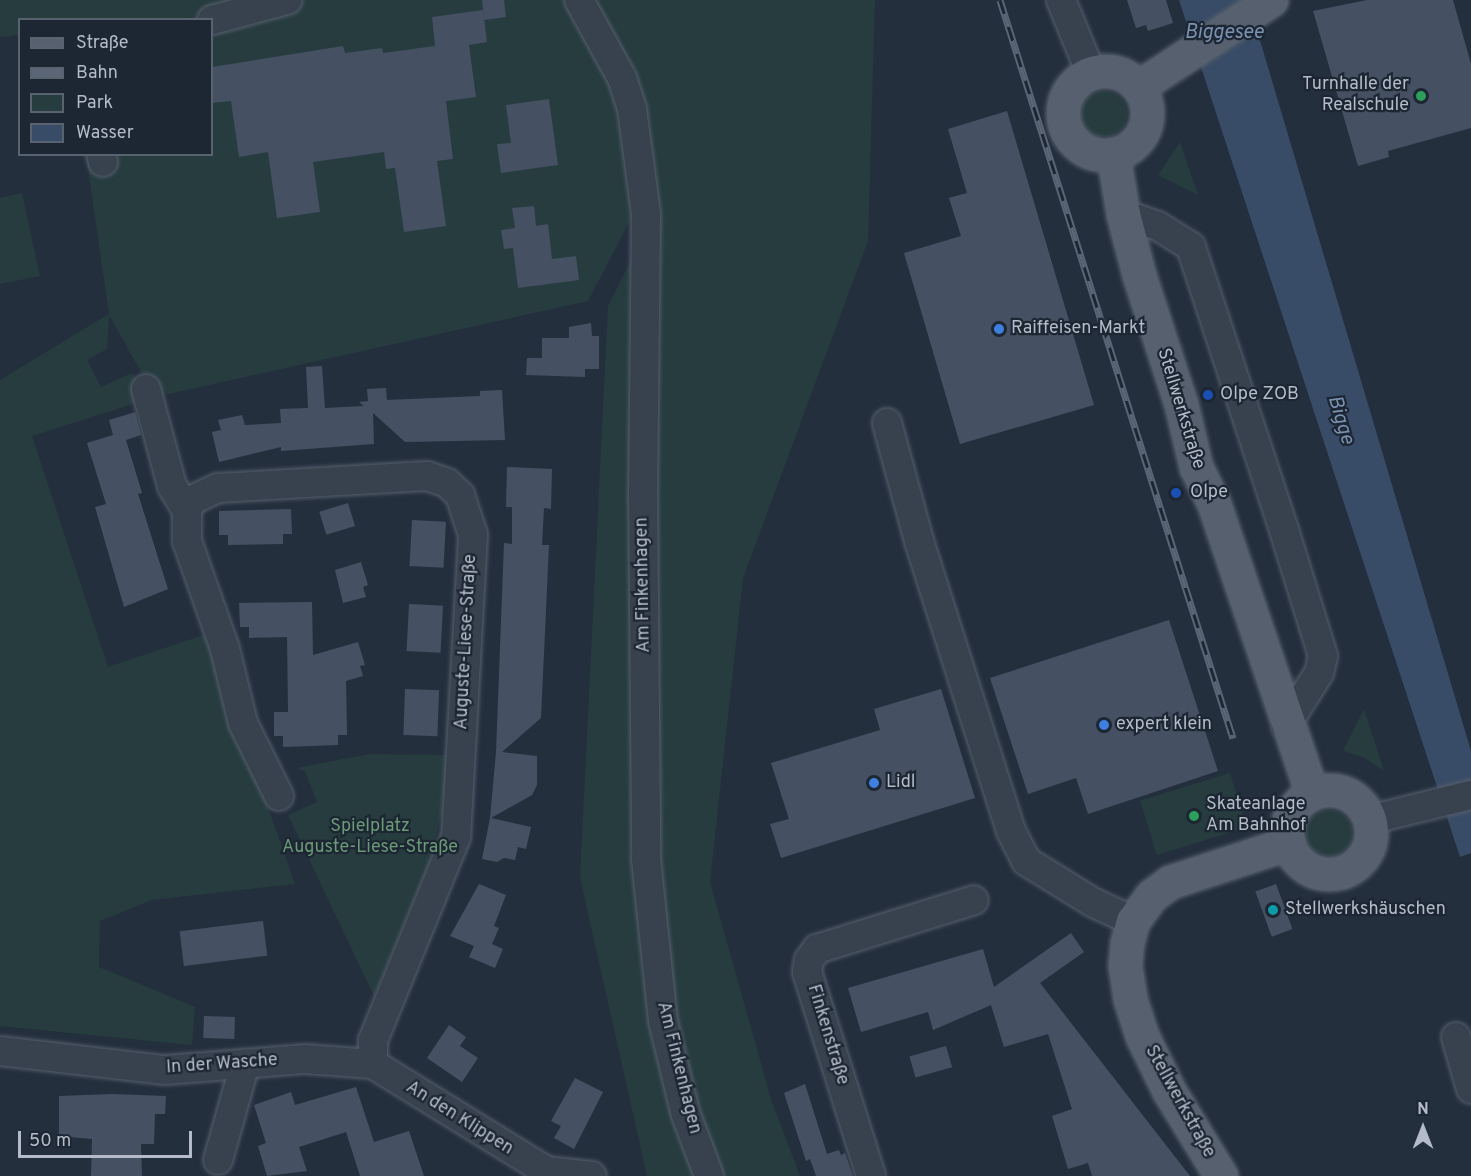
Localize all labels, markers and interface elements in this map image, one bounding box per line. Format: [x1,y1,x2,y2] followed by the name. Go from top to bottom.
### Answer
[18,18,213,156] legend
[1184,21,1264,45] water label: Biggesee
[76,32,128,55] text: Straße
[76,62,118,85] text: Bahn
[1302,75,1409,118] place label: Turnhalle der Realschule
[1414,89,1428,103] marker: Turnhalle der Realschule
[76,92,113,115] text: Park
[76,122,134,145] text: Wasser
[1011,318,1145,340] place label: Raiffeisen-Markt
[992,322,1006,336] marker: Raiffeisen-Markt
[1151,346,1209,472] street label: Stellwerkstraße
[1220,384,1299,406] place label: Olpe ZOB
[1201,388,1215,402] marker: Olpe ZOB
[1321,393,1359,447] water label: Bigge
[1190,482,1228,504] place label: Olpe
[1167,484,1185,502] marker: Olpe
[632,517,656,653] street label: Am Finkenhagen
[452,554,482,730] street label: Auguste-Liese-Straße
[1116,714,1212,736] place label: expert klein
[1097,718,1111,732] marker: expert klein
[886,772,915,794] place label: Lidl
[867,776,881,790] marker: Lidl
[1206,795,1306,838] place label: Skateanlage Am Bahnhof
[1187,809,1201,823] marker: Skateanlage Am Bahnhof
[282,817,458,860] park label: Spielplatz Auguste-Liese-Straße
[1285,899,1446,921] place label: Stellwerkshäuschen
[1266,903,1280,917] marker: Stellwerkshäuschen
[801,982,853,1088] street label: Finkenstraße
[651,1000,705,1136] street label: Am Finkenhagen
[1139,1042,1219,1162] street label: Stellwerkstraße
[165,1050,279,1080] street label: In der Wasche
[401,1077,517,1161] street label: An den Klippen
[1393,1098,1453,1158] north arrow
[1417,1100,1429,1120] text: N
[21,1119,195,1157] scale bar
[29,1130,71,1153] text: 50 m

